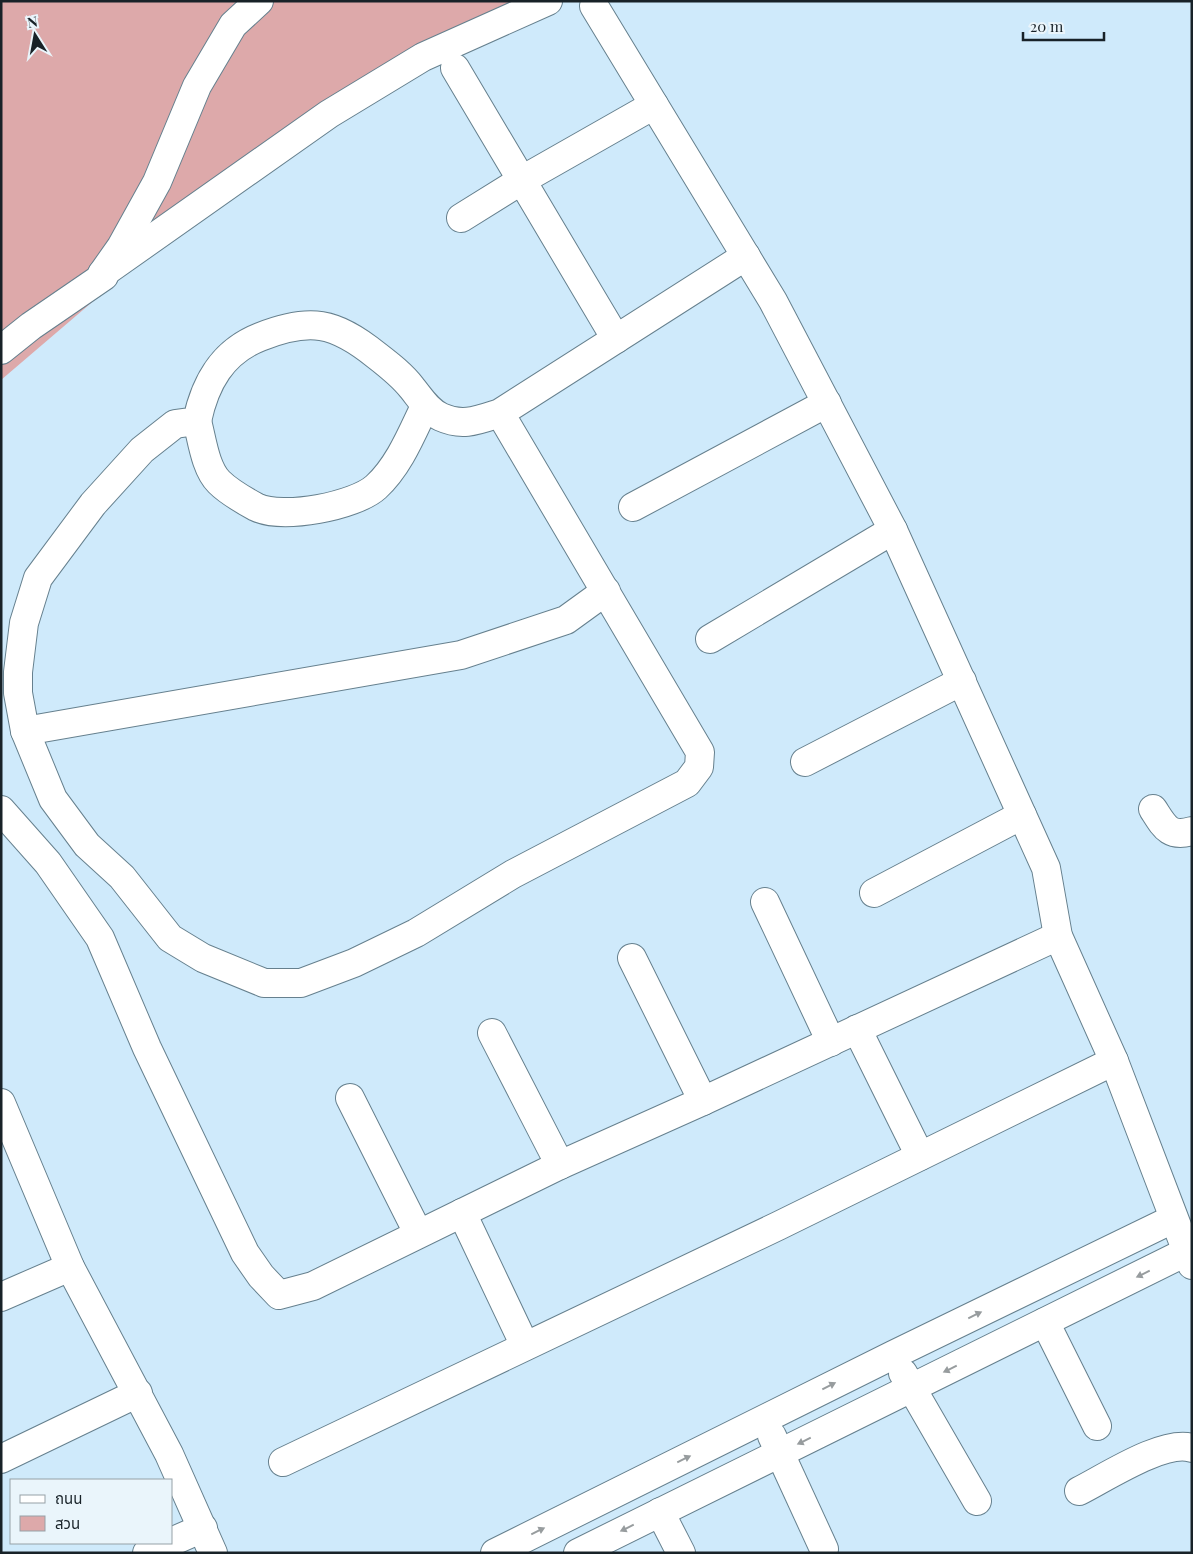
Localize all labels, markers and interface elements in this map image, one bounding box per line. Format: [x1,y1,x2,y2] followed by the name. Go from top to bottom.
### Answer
[10,10,60,60] north arrow
[1023,10,1104,42] scale bar
[26,11,39,32] text: N
[1030,16,1064,36] text: 20 m
[1136,1270,1150,1278] one-way arrow
[968,1310,982,1318] one-way arrow
[943,1365,957,1373] one-way arrow
[822,1382,836,1390] one-way arrow
[797,1437,811,1445] one-way arrow
[677,1455,691,1463] one-way arrow
[10,1479,172,1544] legend
[55,1488,82,1508] text: ถนน
[55,1513,80,1533] text: สวน
[620,1524,634,1532] one-way arrow
[531,1527,545,1535] one-way arrow

